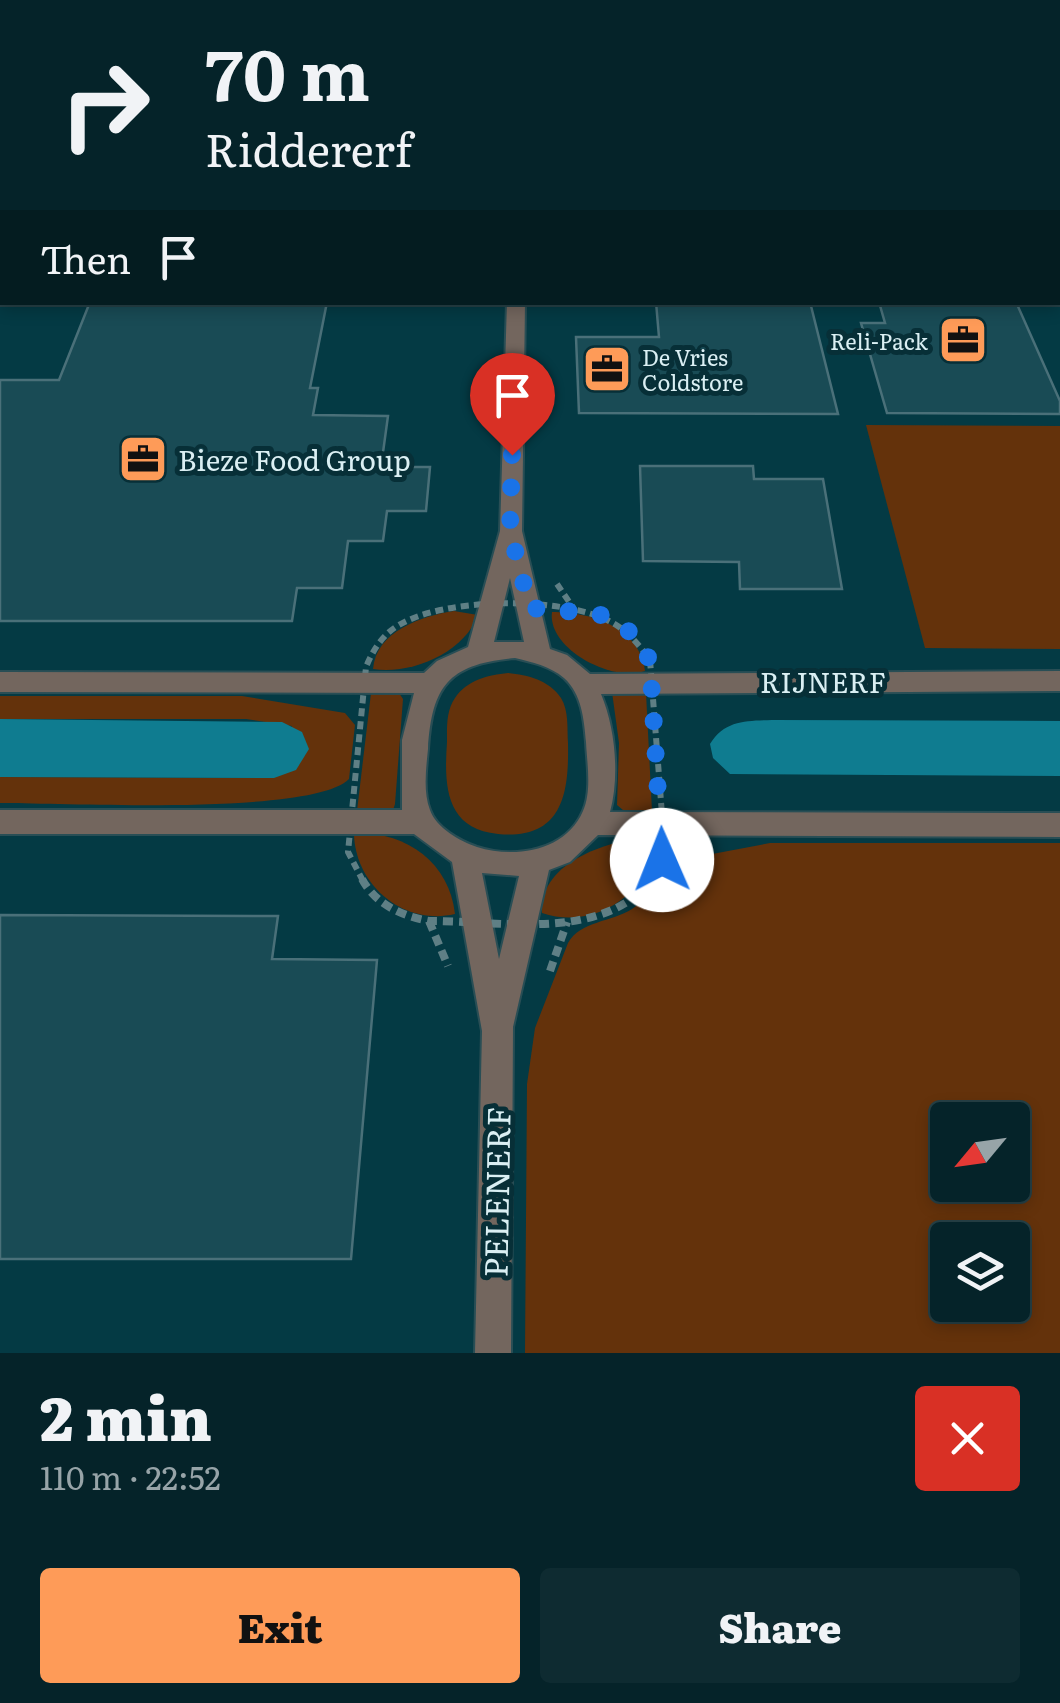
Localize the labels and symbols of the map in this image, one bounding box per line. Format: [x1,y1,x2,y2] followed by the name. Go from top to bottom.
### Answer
[937,314,989,366] office icon: Reli-Pack
[830,324,929,357] place label: Reli-Pack
[642,340,743,398] place label: De Vries Coldstore
[581,343,633,395] office icon: De Vries Coldstore
[470,353,555,456] pin
[117,433,169,485] office icon: Bieze Food Group
[178,438,411,480] place label: Bieze Food Group
[760,660,886,702] street label: RIJNERF
[610,808,714,912] position arrow
[930,1102,1030,1202] north arrow
[470,1106,520,1278] street label: PELENERF

